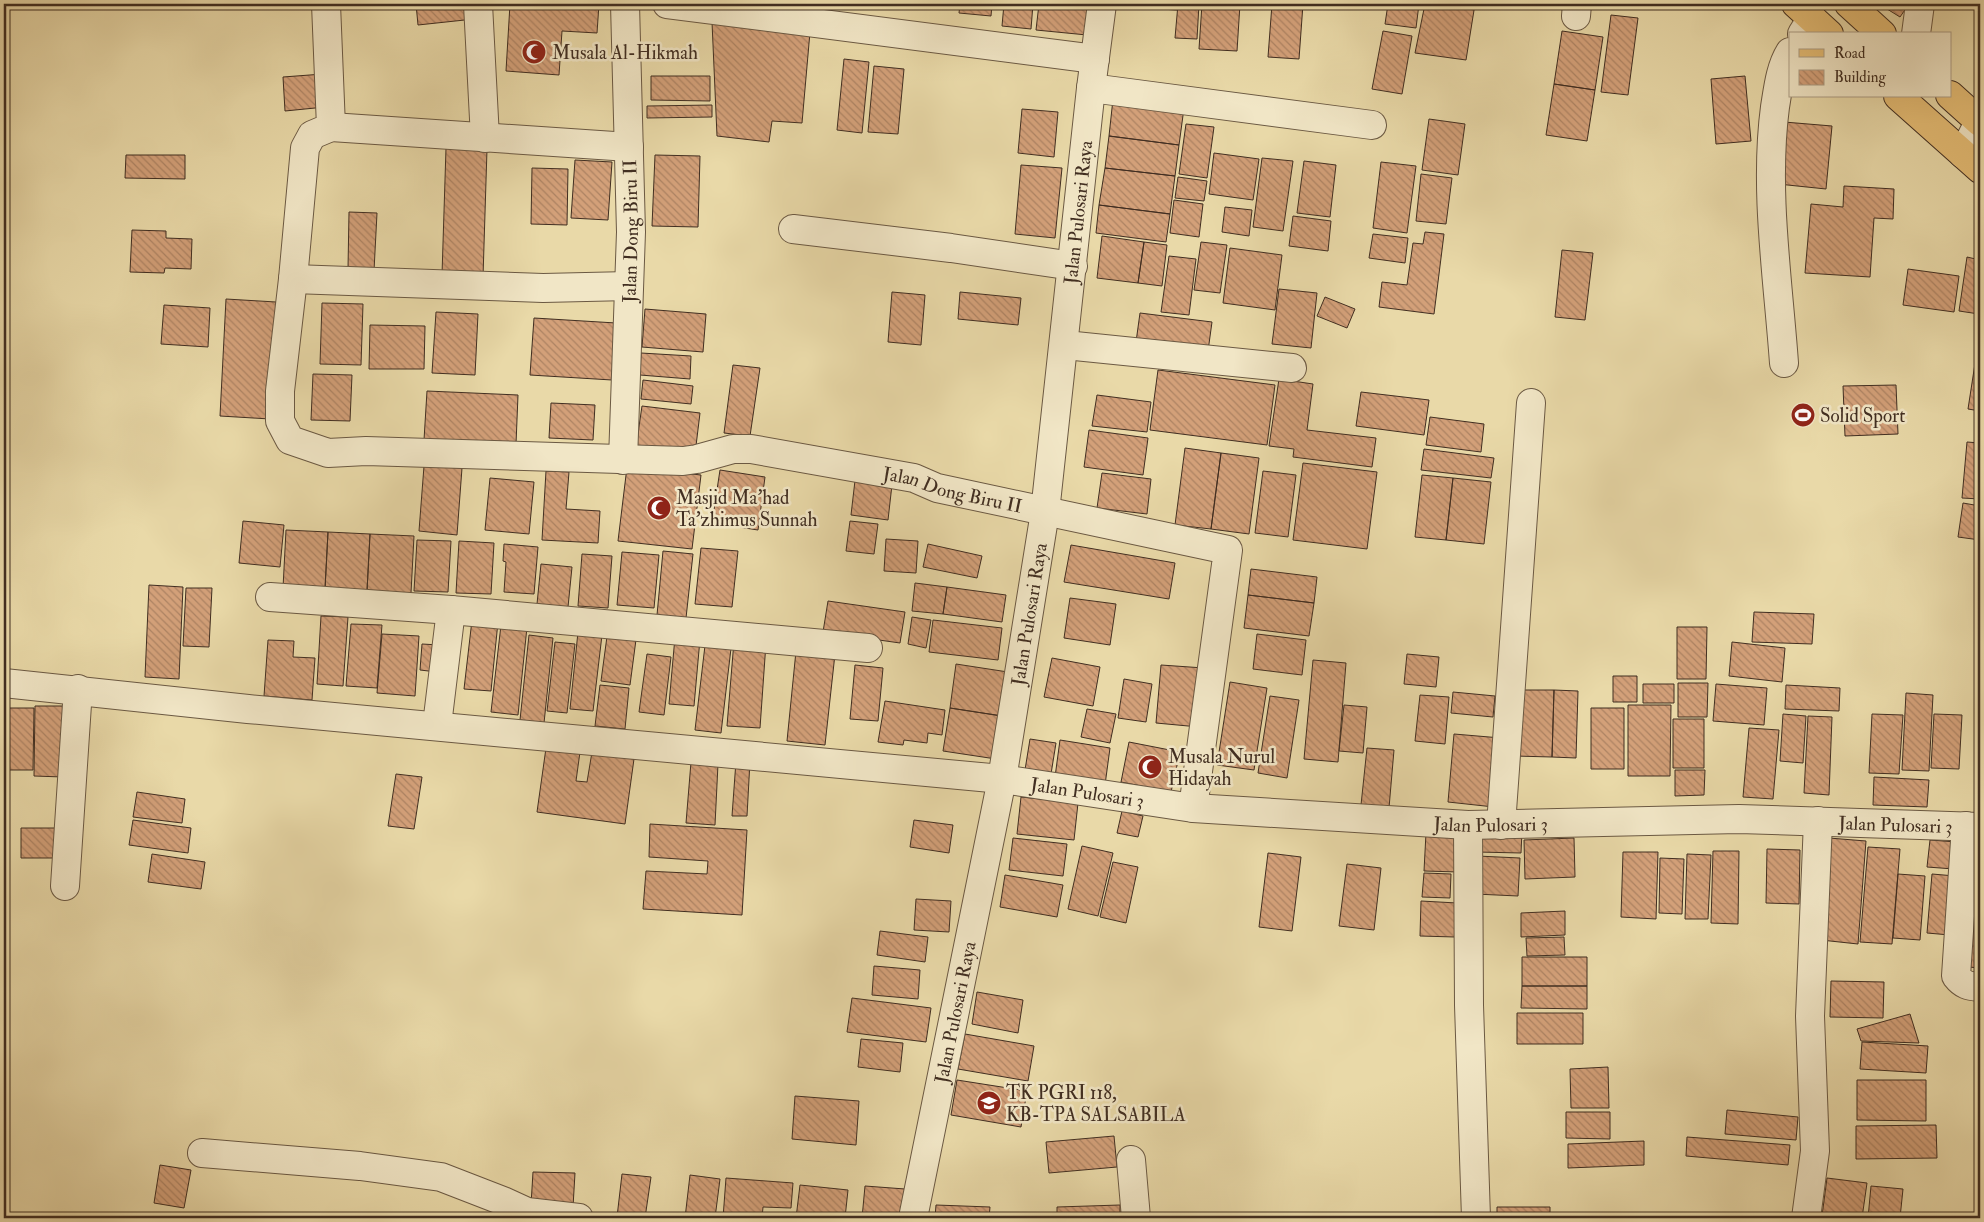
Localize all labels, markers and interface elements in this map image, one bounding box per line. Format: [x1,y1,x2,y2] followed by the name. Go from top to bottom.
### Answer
[1789,32,1952,98] legend
[521,39,547,65] mosque icon: Musala Al-Hikmah
[552,41,698,65] place label: Musala Al-Hikmah
[1834,44,1866,63] text: Road
[1834,68,1886,87] text: Building
[1059,139,1098,286] street label: Jalan Pulosari Raya
[617,159,644,304] street label: Jalan Dong Biru II
[1790,402,1816,428] sports icon: Solid Sport
[1820,404,1905,429] place label: Solid Sport
[880,462,1024,519] street label: Jalan Dong Biru II
[676,486,817,532] place label: Masjid Ma'had Ta'zhimus Sunnah
[646,495,672,521] mosque icon: Masjid Ma'had Ta'zhimus Sunnah
[1006,541,1053,688] street label: Jalan Pulosari Raya
[1168,745,1275,791] place label: Musala Nurul Hidayah
[1137,754,1163,780] mosque icon: Musala Nurul Hidayah
[1028,772,1146,813] street label: Jalan Pulosari 3
[1837,811,1953,839] street label: Jalan Pulosari 3
[1432,812,1548,838] street label: Jalan Pulosari 3
[929,939,982,1086] street label: Jalan Pulosari Raya
[1006,1081,1186,1127] place label: TK PGRI 118, KB-TPA SALSABILA
[976,1090,1002,1116] school or university icon: TK PGRI 118, KB-TPA SALSABILA

